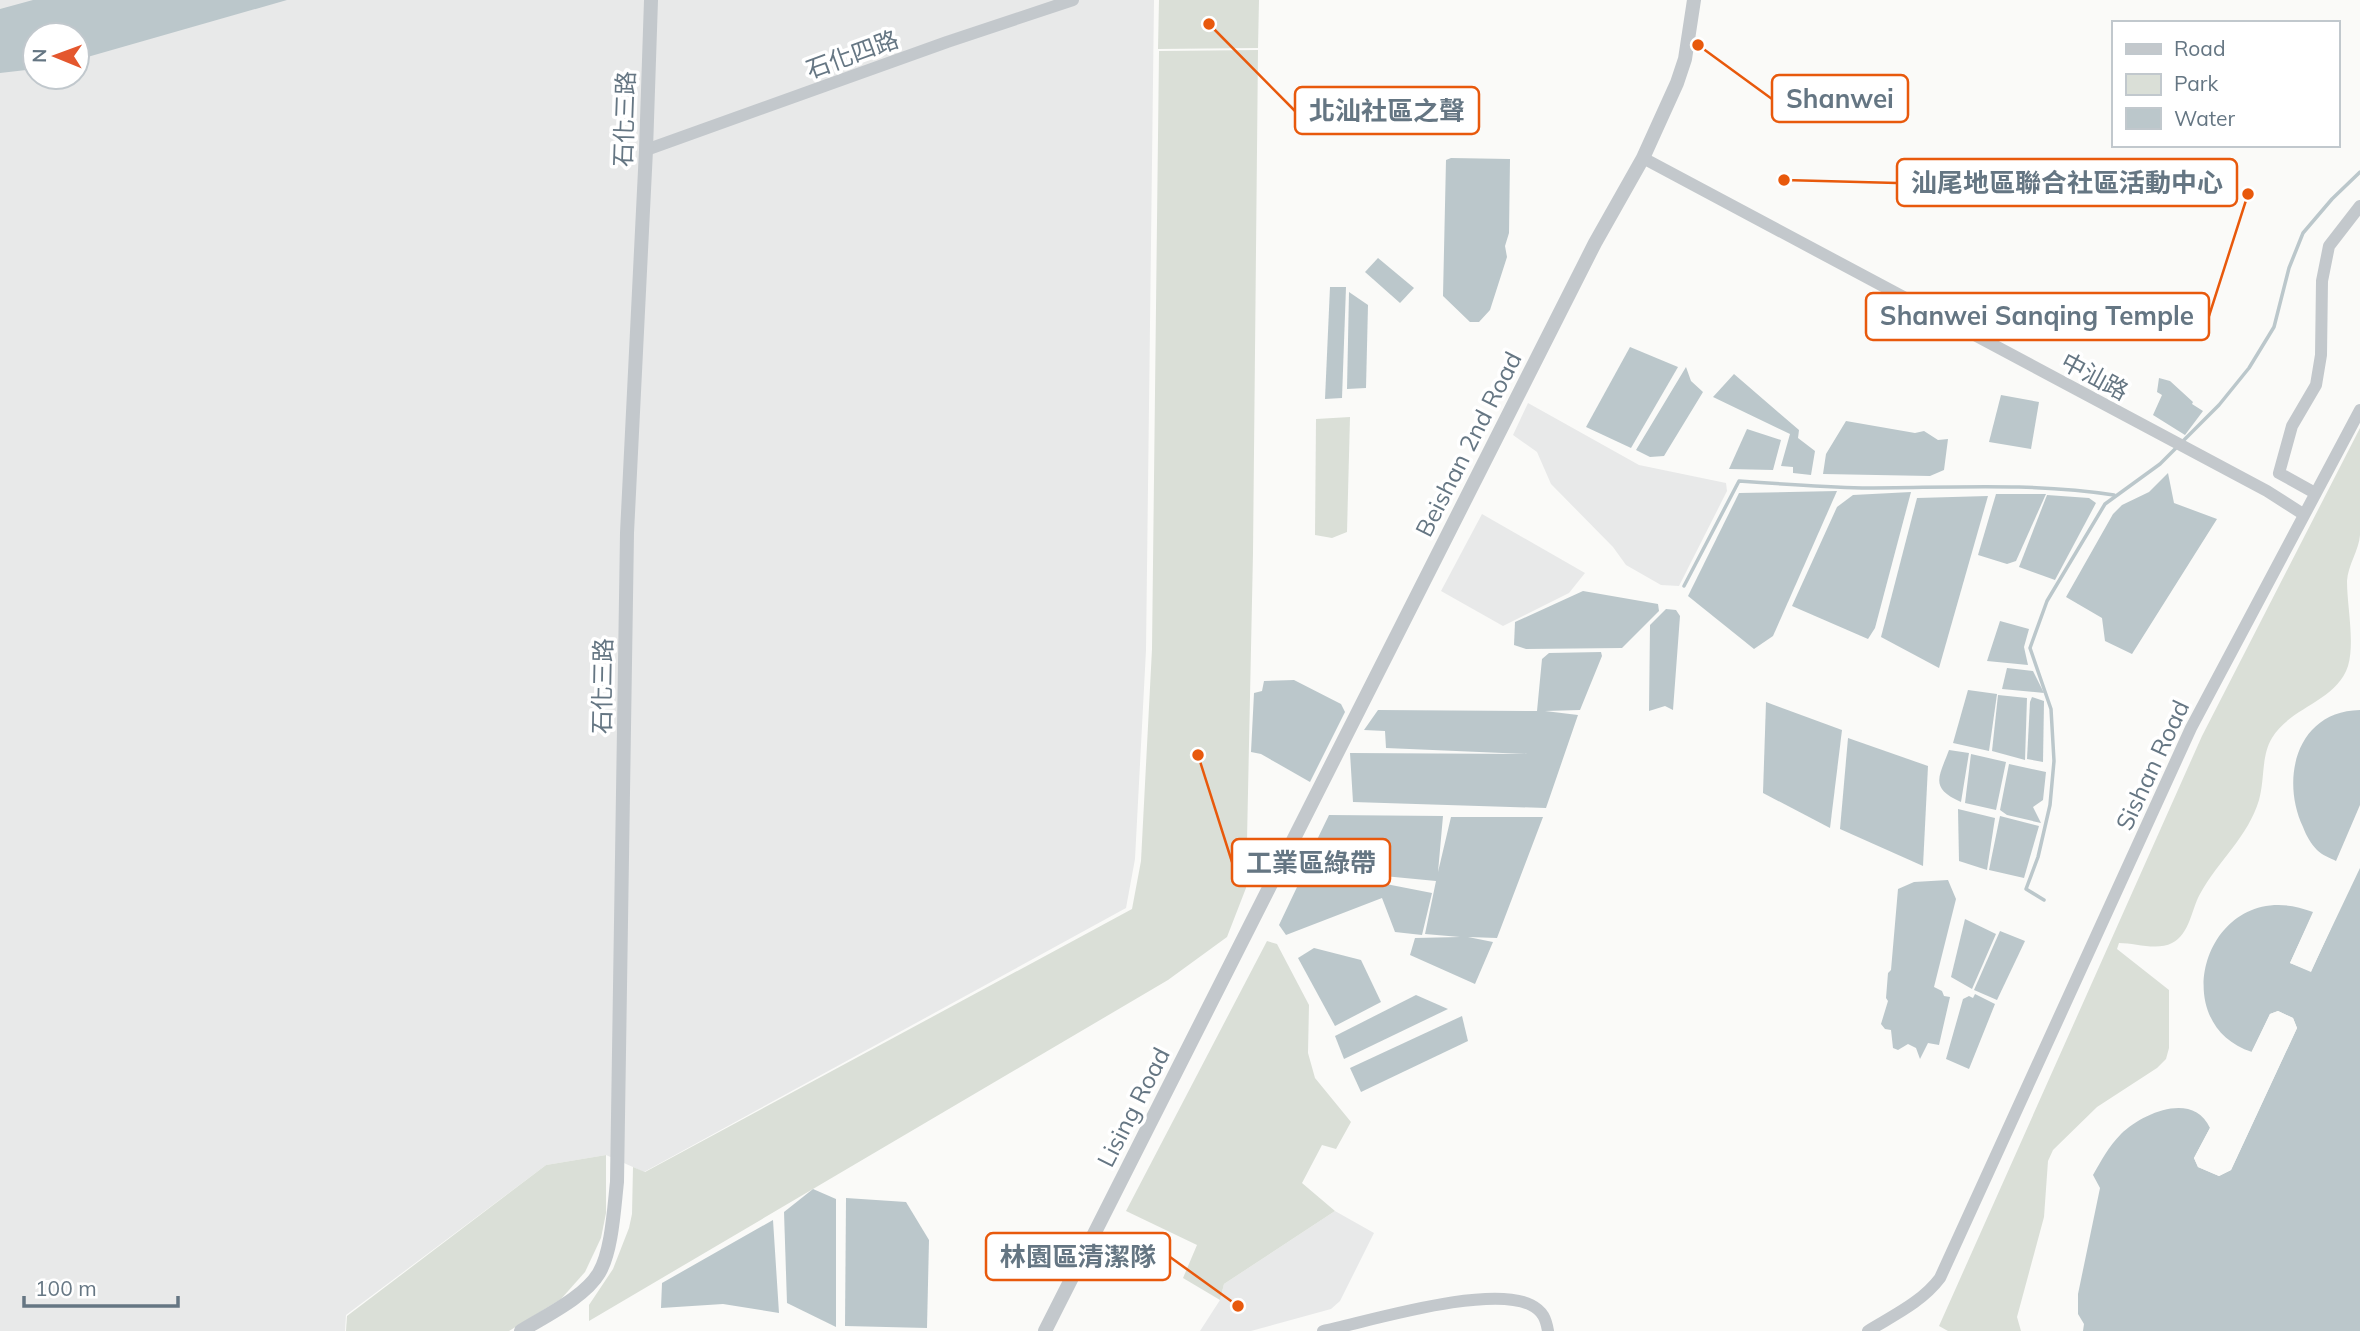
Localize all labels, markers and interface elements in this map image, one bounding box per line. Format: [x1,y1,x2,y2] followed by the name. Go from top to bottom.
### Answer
[21,21,91,91] north arrow
[2112,21,2339,147] legend
[802,23,902,85] street label: 石化四路
[2174,35,2225,61] text: Road
[27,48,51,63] text: N
[2174,70,2218,96] text: Park
[607,71,641,167] street label: 石化三路
[1772,75,1908,122] callout: Shanwei
[1786,82,1894,115] text: Shanwei
[1295,87,1479,134] callout: 北汕社區之聲
[1309,94,1465,127] text: 北汕社區之聲
[2174,105,2235,131] text: Water
[1897,159,2237,206] callout: 汕尾地區聯合社區活動中心
[1911,166,2223,199] text: 汕尾地區聯合社區活動中心
[1866,293,2209,340] callout: Shanwei Sanqing Temple
[1880,299,2194,332] text: Shanwei Sanqing Temple
[1408,346,1528,542] street label: Beishan 2nd Road
[2056,346,2134,406] street label: 中汕路
[586,638,618,734] street label: 石化三路
[2109,695,2195,835] street label: Sishan Road
[1232,839,1390,886] callout: 工業區綠帶
[1246,846,1376,879] text: 工業區綠帶
[1090,1042,1176,1172] street label: Lising Road
[986,1233,1170,1280] callout: 林園區清潔隊
[1000,1240,1156,1273] text: 林園區清潔隊
[24,1264,178,1308] scale bar
[35,1275,97,1301] text: 100 m

